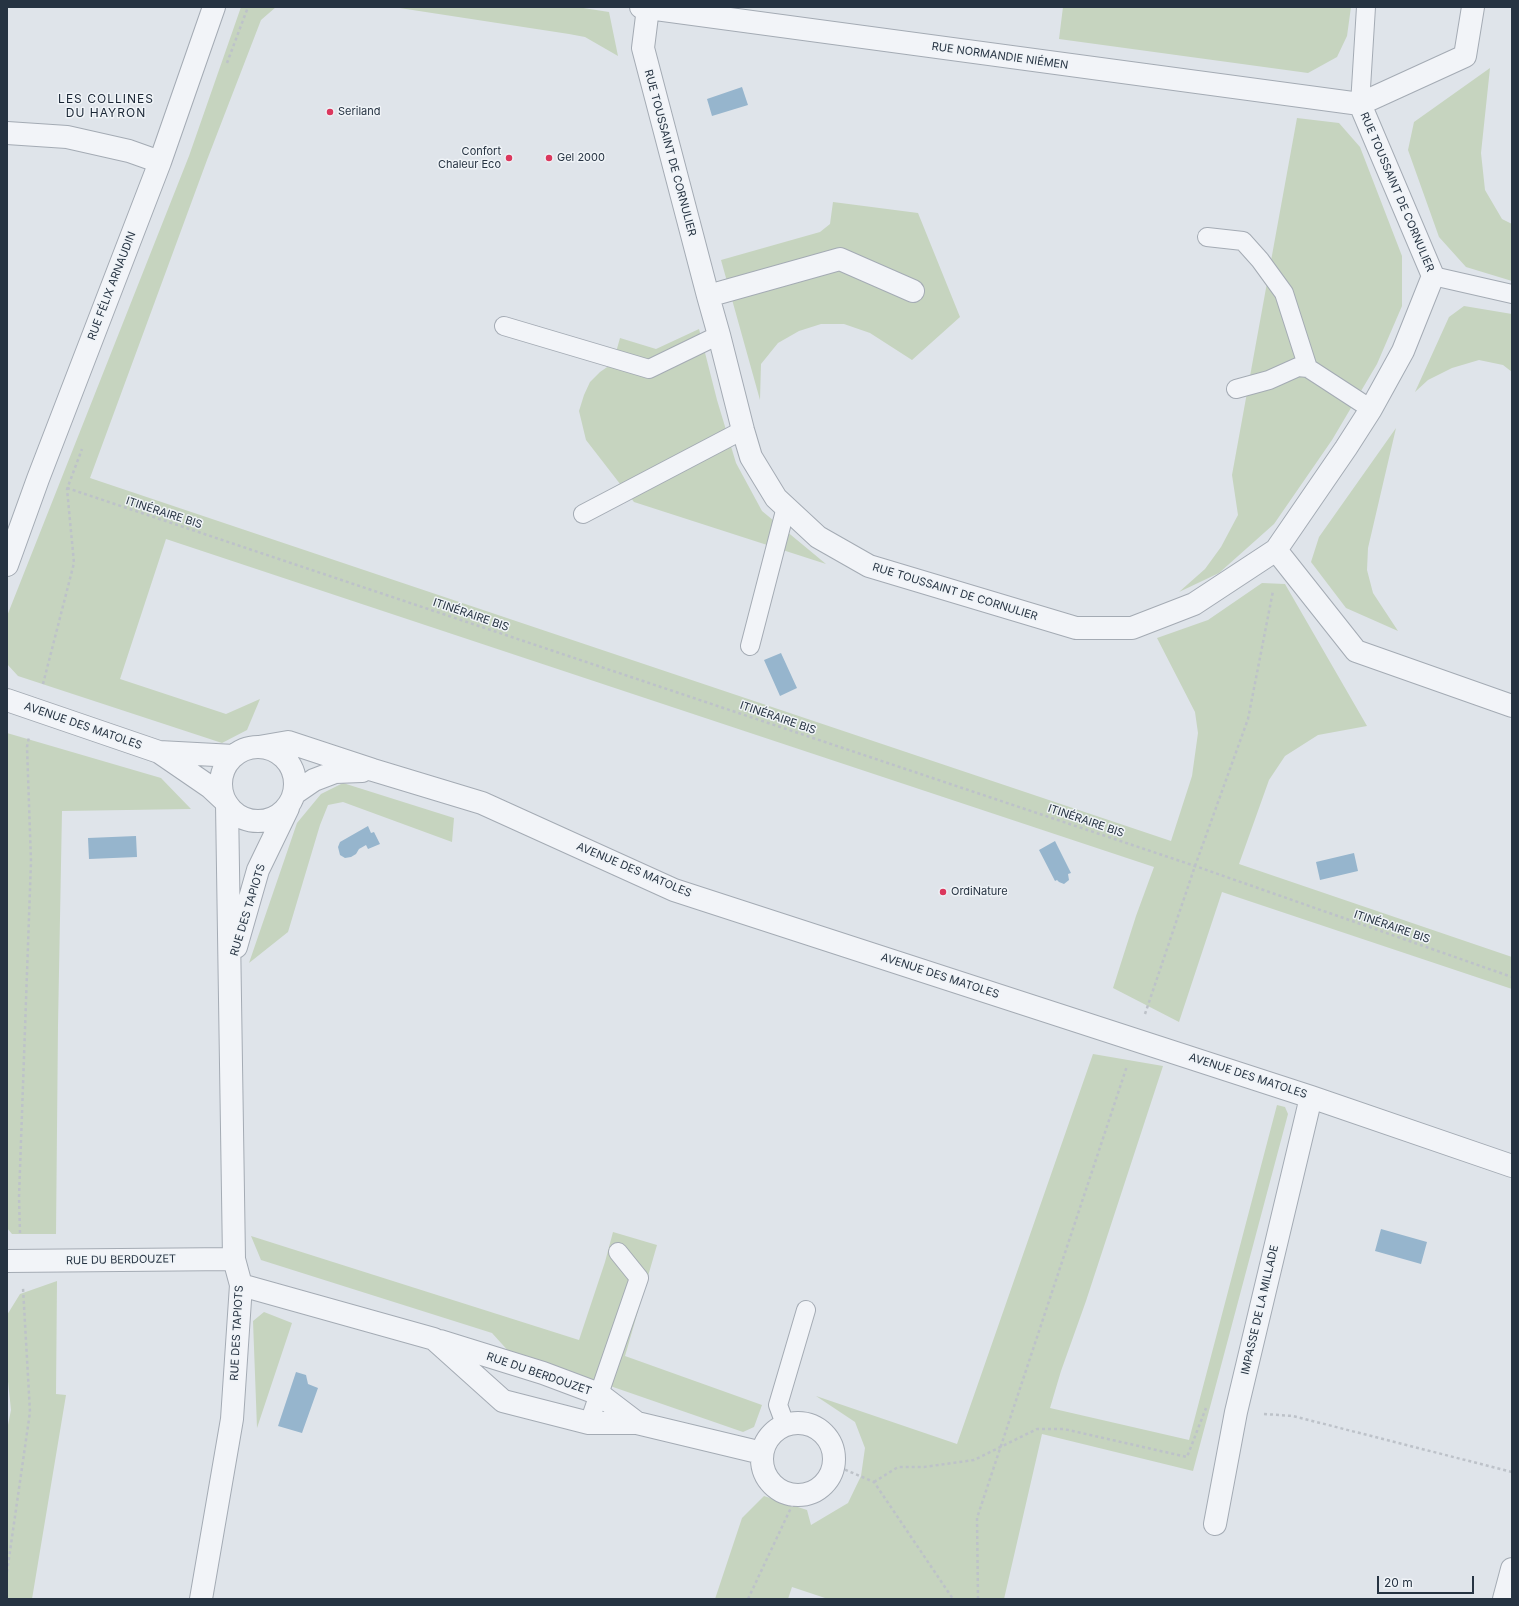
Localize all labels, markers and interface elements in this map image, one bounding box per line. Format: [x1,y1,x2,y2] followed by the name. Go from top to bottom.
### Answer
[931,40,1069,72] street label: RUE NORMANDIE NIÉMEN
[641,68,699,238] street label: RUE TOUSSAINT DE CORNULIER
[58,92,154,120] district label: LES COLLINES DU HAYRON
[338,105,381,119] place label: Seriland
[325,107,335,117] marker: Seriland
[1357,110,1437,274] street label: RUE TOUSSAINT DE CORNULIER
[438,145,501,171] place label: Confort Chaleur Eco
[557,151,605,165] place label: Gel 2000
[504,153,514,163] marker: Confort Chaleur Eco
[544,153,554,163] marker: Gel 2000
[85,230,139,342] street label: RUE FÉLIX ARNAUDIN
[124,494,204,532] street label: ITINÉRAIRE BIS
[871,561,1039,623] street label: RUE TOUSSAINT DE CORNULIER
[431,596,511,634] street label: ITINÉRAIRE BIS
[738,699,818,737] street label: ITINÉRAIRE BIS
[22,700,144,752] street label: AVENUE DES MATOLES
[1046,802,1126,840] street label: ITINÉRAIRE BIS
[575,840,693,900] street label: AVENUE DES MATOLES
[228,862,268,958] street label: RUE DES TAPIOTS
[951,885,1008,899] place label: OrdiNature
[938,887,948,897] marker: OrdiNature
[1352,908,1432,946] street label: ITINÉRAIRE BIS
[879,951,1001,1001] street label: AVENUE DES MATOLES
[1187,1051,1309,1101] street label: AVENUE DES MATOLES
[1239,1244,1281,1376] street label: IMPASSE DE LA MILLADE
[66,1252,176,1268] street label: RUE DU BERDOUZET
[228,1285,246,1381] street label: RUE DES TAPIOTS
[485,1350,593,1398] street label: RUE DU BERDOUZET
[1379,1568,1476,1594] scale bar
[1384,1575,1413,1590] text: 20 m

